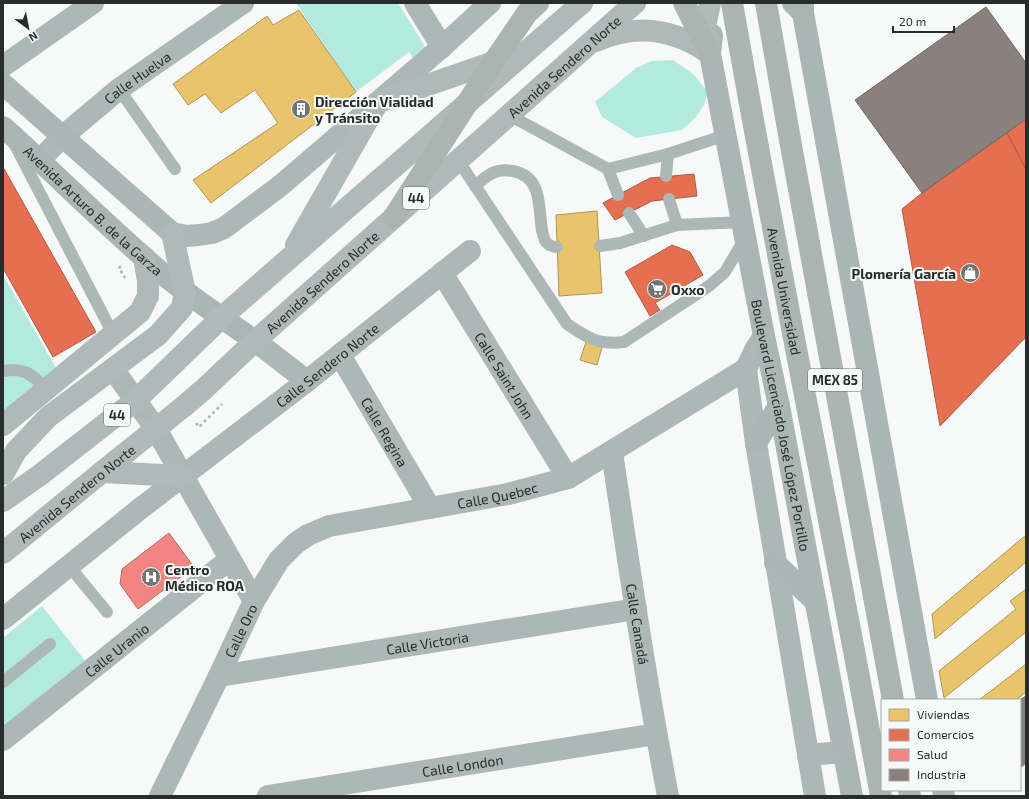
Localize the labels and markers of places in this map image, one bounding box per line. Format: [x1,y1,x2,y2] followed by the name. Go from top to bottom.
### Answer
[315,93,434,126] place label: Dirección Vialidad y Tránsito
[290,98,312,120] building icon: Dirección Vialidad y Tránsito
[959,262,981,284] shop icon: Plomería García
[852,265,956,282] place label: Plomería García
[646,278,668,300] supermarket icon: Oxxo
[671,281,705,298] place label: Oxxo
[165,561,245,594] place label: Centro Médico ROA
[140,566,162,588] hospital icon: Centro Médico ROA

